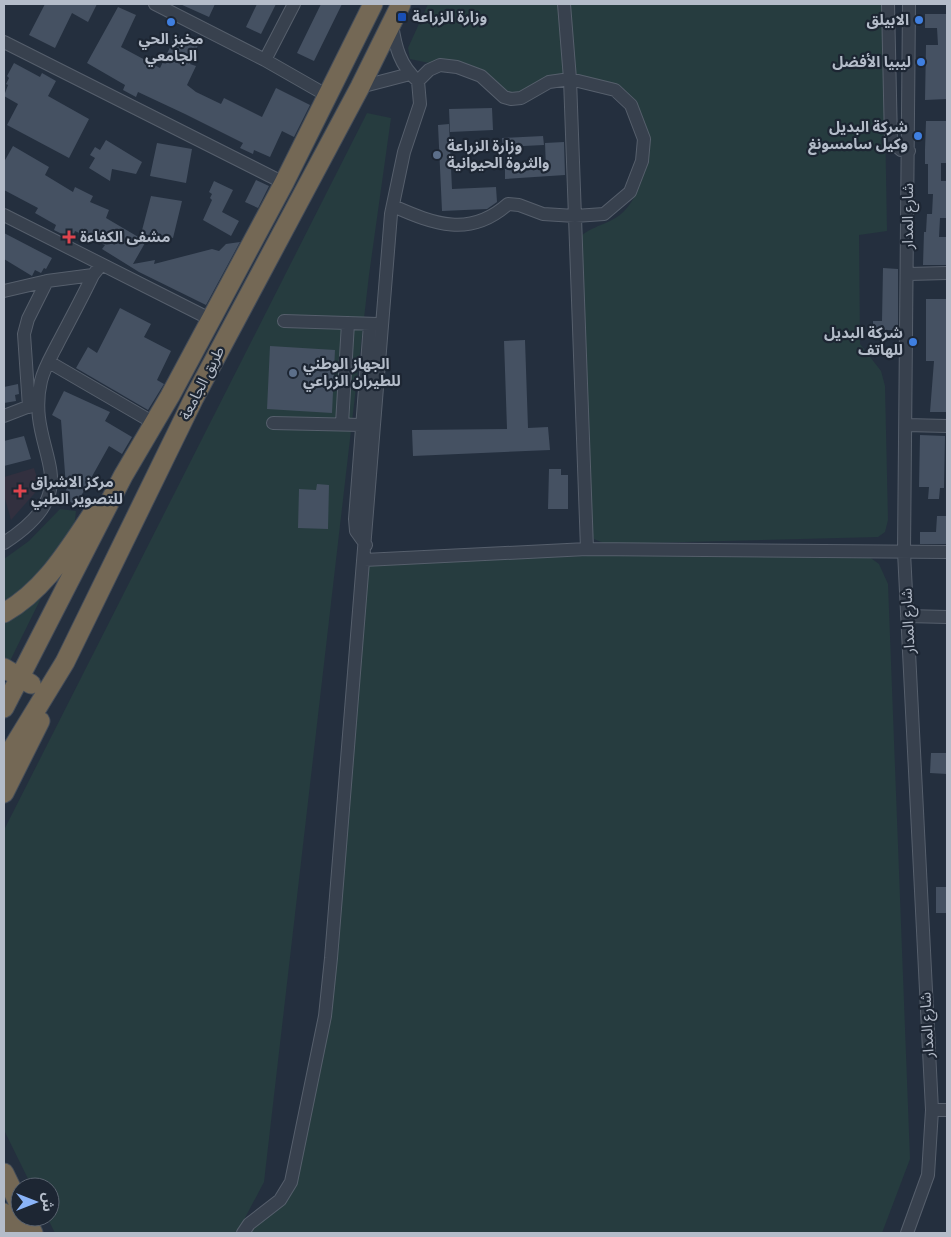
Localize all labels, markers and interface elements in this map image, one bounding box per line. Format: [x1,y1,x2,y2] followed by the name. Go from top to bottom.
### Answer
[412,6,487,27] place label: وزارة الزراعة
[867,9,909,30] place label: الابيلق
[396,11,408,23] marker: وزارة الزراعة
[913,14,925,26] marker: الابيلق
[165,16,177,28] marker: مخبز الحي الجامعي
[139,28,203,67] place label: مخبز الحي الجامعي
[832,51,911,72] place label: ليبيا الأفضل
[915,56,927,68] marker: ليبيا الأفضل
[808,116,908,155] place label: شركة البديل وكيل سامسونغ
[912,130,924,142] marker: شركة البديل وكيل سامسونغ
[447,135,550,173] place label: وزارة الزراعة والثروة الحيوانية
[431,149,443,161] marker: وزارة الزراعة والثروة الحيوانية
[897,183,920,250] street label: شارع المدار
[80,226,170,247] place label: مشفى الكفاءة
[62,230,76,244] marker: مشفى الكفاءة
[824,322,903,360] place label: شركة البديل للهاتف
[907,336,919,348] marker: شركة البديل للهاتف
[174,342,229,423] street label: طريق الجامعة
[303,353,401,392] place label: الجهاز الوطني للطيران الزراعي
[287,367,299,379] marker: الجهاز الوطني للطيران الزراعي
[31,471,123,510] place label: مركز الاشراق للتصوير الطبي
[13,484,27,498] marker: مركز الاشراق للتصوير الطبي
[895,587,922,655] street label: شارع المدار
[914,991,941,1059] street label: شارع المدار
[10,1177,60,1227] north arrow
[39,1192,57,1212] text: ش

